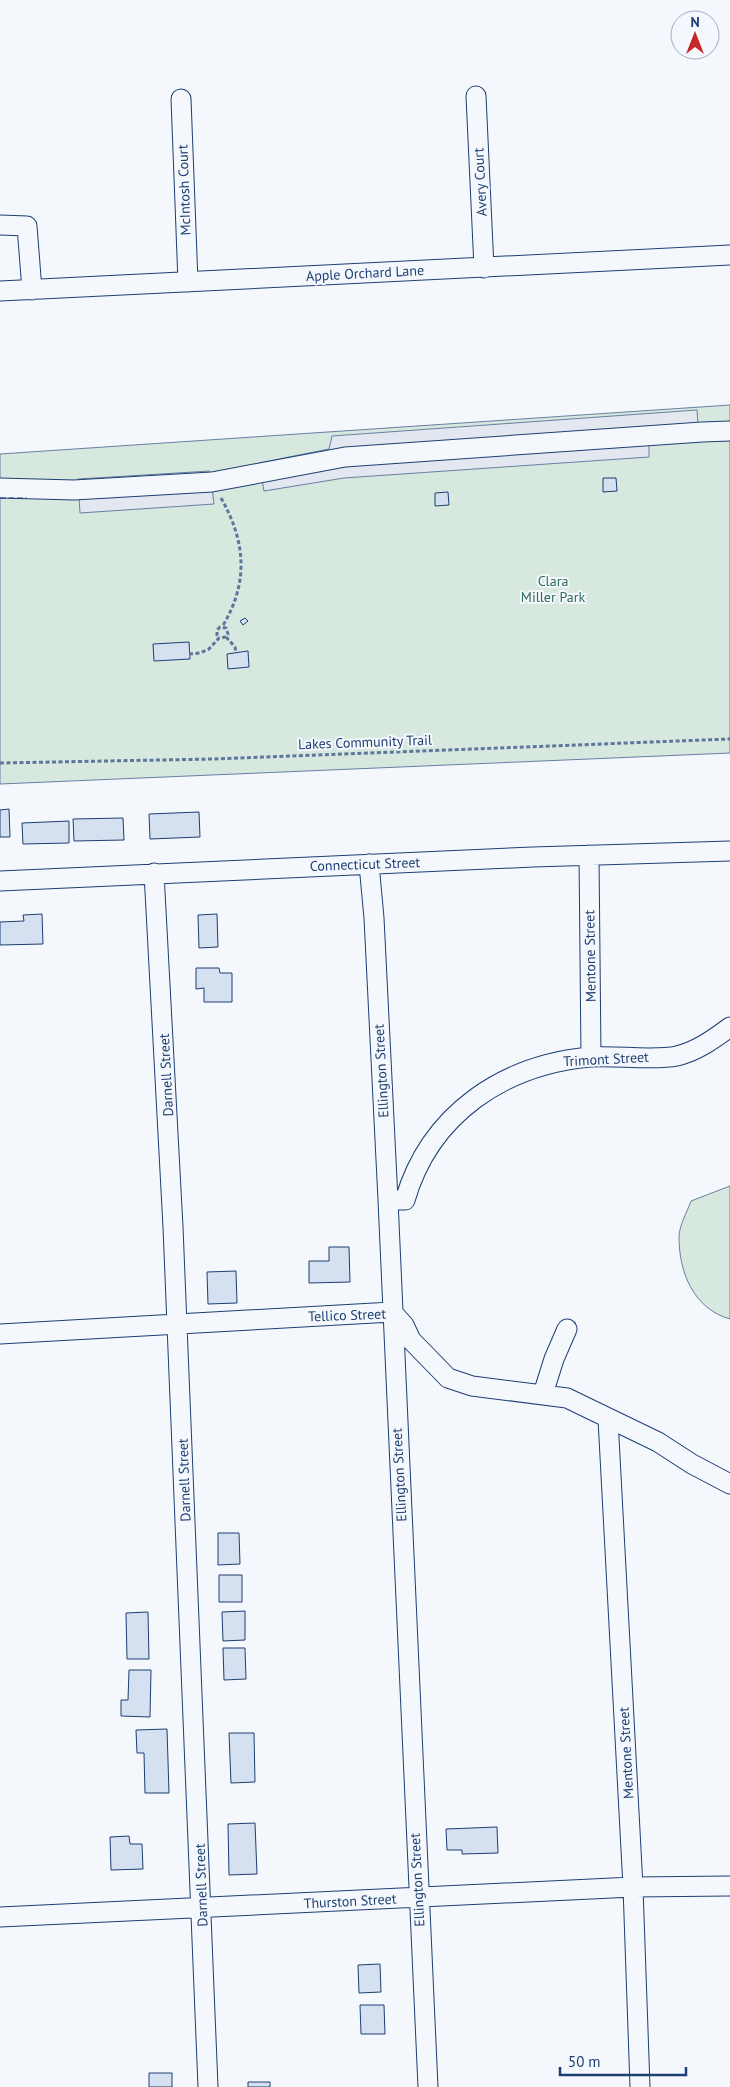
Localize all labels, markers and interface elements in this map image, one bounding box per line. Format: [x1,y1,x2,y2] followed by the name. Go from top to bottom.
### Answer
[670,10,720,60] north arrow
[690,13,700,31] text: N
[173,144,195,236] street label: McIntosh Court
[469,147,491,217] street label: Avery Court
[305,261,425,285] street label: Apple Orchard Lane
[521,572,585,606] park label: Clara Miller Park
[298,731,432,753] street label: Lakes Community Trail
[310,853,421,875] street label: Connecticut Street
[580,910,600,1002] street label: Mentone Street
[370,1023,392,1118] street label: Ellington Street
[155,1033,177,1117] street label: Darnell Street
[563,1048,649,1070] street label: Trimont Street
[308,1305,387,1325] street label: Tellico Street
[388,1427,410,1522] street label: Ellington Street
[174,1438,194,1522] street label: Darnell Street
[615,1706,637,1800] street label: Mentone Street
[406,1832,428,1927] street label: Ellington Street
[191,1843,211,1927] street label: Darnell Street
[303,1890,397,1912] street label: Thurston Street
[560,2044,686,2076] scale bar
[568,2052,601,2071] text: 50 m

